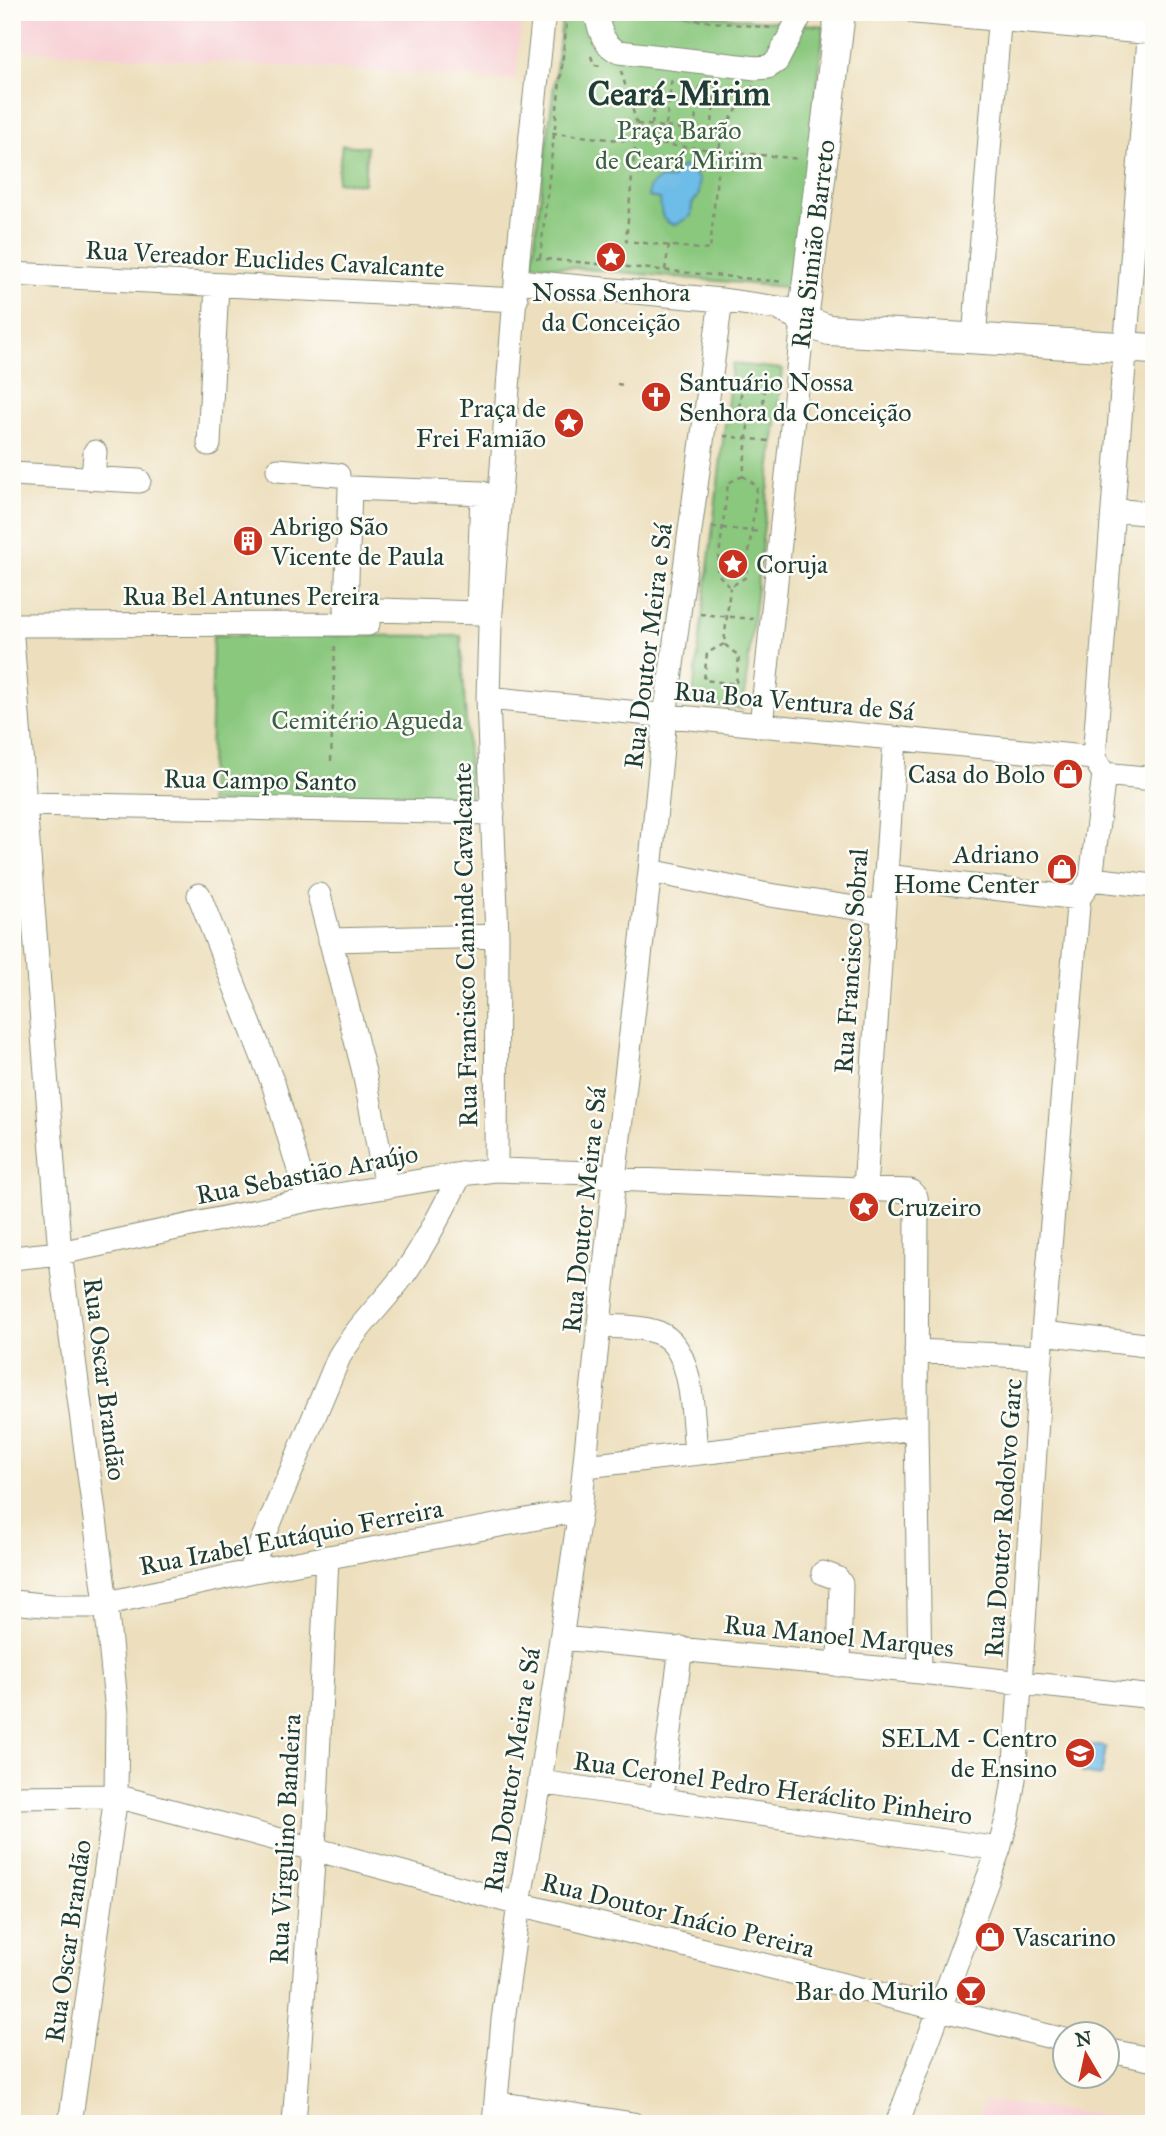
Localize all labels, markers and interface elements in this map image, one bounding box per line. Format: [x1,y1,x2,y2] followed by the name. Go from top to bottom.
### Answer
[588,74,770,114] district label: Ceará-Mirim
[595,114,763,176] park label: Praça Barão de Ceará Mirim
[784,138,842,350] street label: Rua Simião Barreto
[85,234,446,284] street label: Rua Vereador Euclides Cavalcante
[594,240,628,274] place icon: Nossa Senhora da Conceição
[532,276,690,338] place label: Nossa Senhora da Conceição
[679,366,912,428] place label: Santuário Nossa Senhora da Conceição
[639,380,673,414] church icon: Santuário Nossa Senhora da Conceição
[416,392,546,454] place label: Praça de Frei Famião
[552,406,586,440] place icon: Praça de Frei Famião
[270,510,444,572] place label: Abrigo São Vicente de Paula
[617,521,679,771] street label: Rua Doutor Meira e Sá
[231,524,265,558] building icon: Abrigo São Vicente de Paula
[716,547,750,581] place icon: Coruja
[756,548,828,580] place label: Coruja
[123,580,380,612] street label: Rua Bel Antunes Pereira
[672,675,916,727] street label: Rua Boa Ventura de Sá
[271,704,463,736] park label: Cemitério Agueda
[1051,757,1085,791] shop icon: Casa do Bolo
[908,758,1045,790] place label: Casa do Bolo
[163,762,357,798] street label: Rua Campo Santo
[446,762,484,1128] street label: Rua Francisco Caninde Cavalcante
[893,838,1039,900] place label: Adriano Home Center
[827,847,875,1075] street label: Rua Francisco Sobral
[1045,852,1079,886] shop icon: Adriano Home Center
[555,1085,613,1335] street label: Rua Doutor Meira e Sá
[193,1137,421,1211] street label: Rua Sebastião Araújo
[847,1190,881,1224] place icon: Cruzeiro
[887,1191,981,1223] place label: Cruzeiro
[77,1276,133,1482] street label: Rua Oscar Brandão
[977,1377,1029,1659] street label: Rua Doutor Rodolvo Garc
[136,1492,446,1582] street label: Rua Izabel Eutáquio Ferreira
[722,1608,956,1664] street label: Rua Manoel Marques
[477,1645,547,1895] street label: Rua Doutor Meira e Sá
[262,1713,308,1965] street label: Rua Virgulino Bandeira
[881,1722,1057,1784] place label: SELM - Centro de Ensino
[1063,1736,1097,1770] school or university icon: SELM - Centro de Ensino
[572,1744,974,1832] street label: Rua Ceronel Pedro Heráclito Pinheiro
[38,1838,98,2044] street label: Rua Oscar Brandão
[538,1866,818,1964] street label: Rua Doutor Inácio Pereira
[973,1920,1007,1954] shop icon: Vascarino
[1012,1921,1116,1953] place label: Vascarino
[954,1974,988,2008] bar icon: Bar do Murilo
[795,1975,948,2007] place label: Bar do Murilo
[1050,2021,1120,2090] north arrow
[1074,2026,1093,2051] text: N

